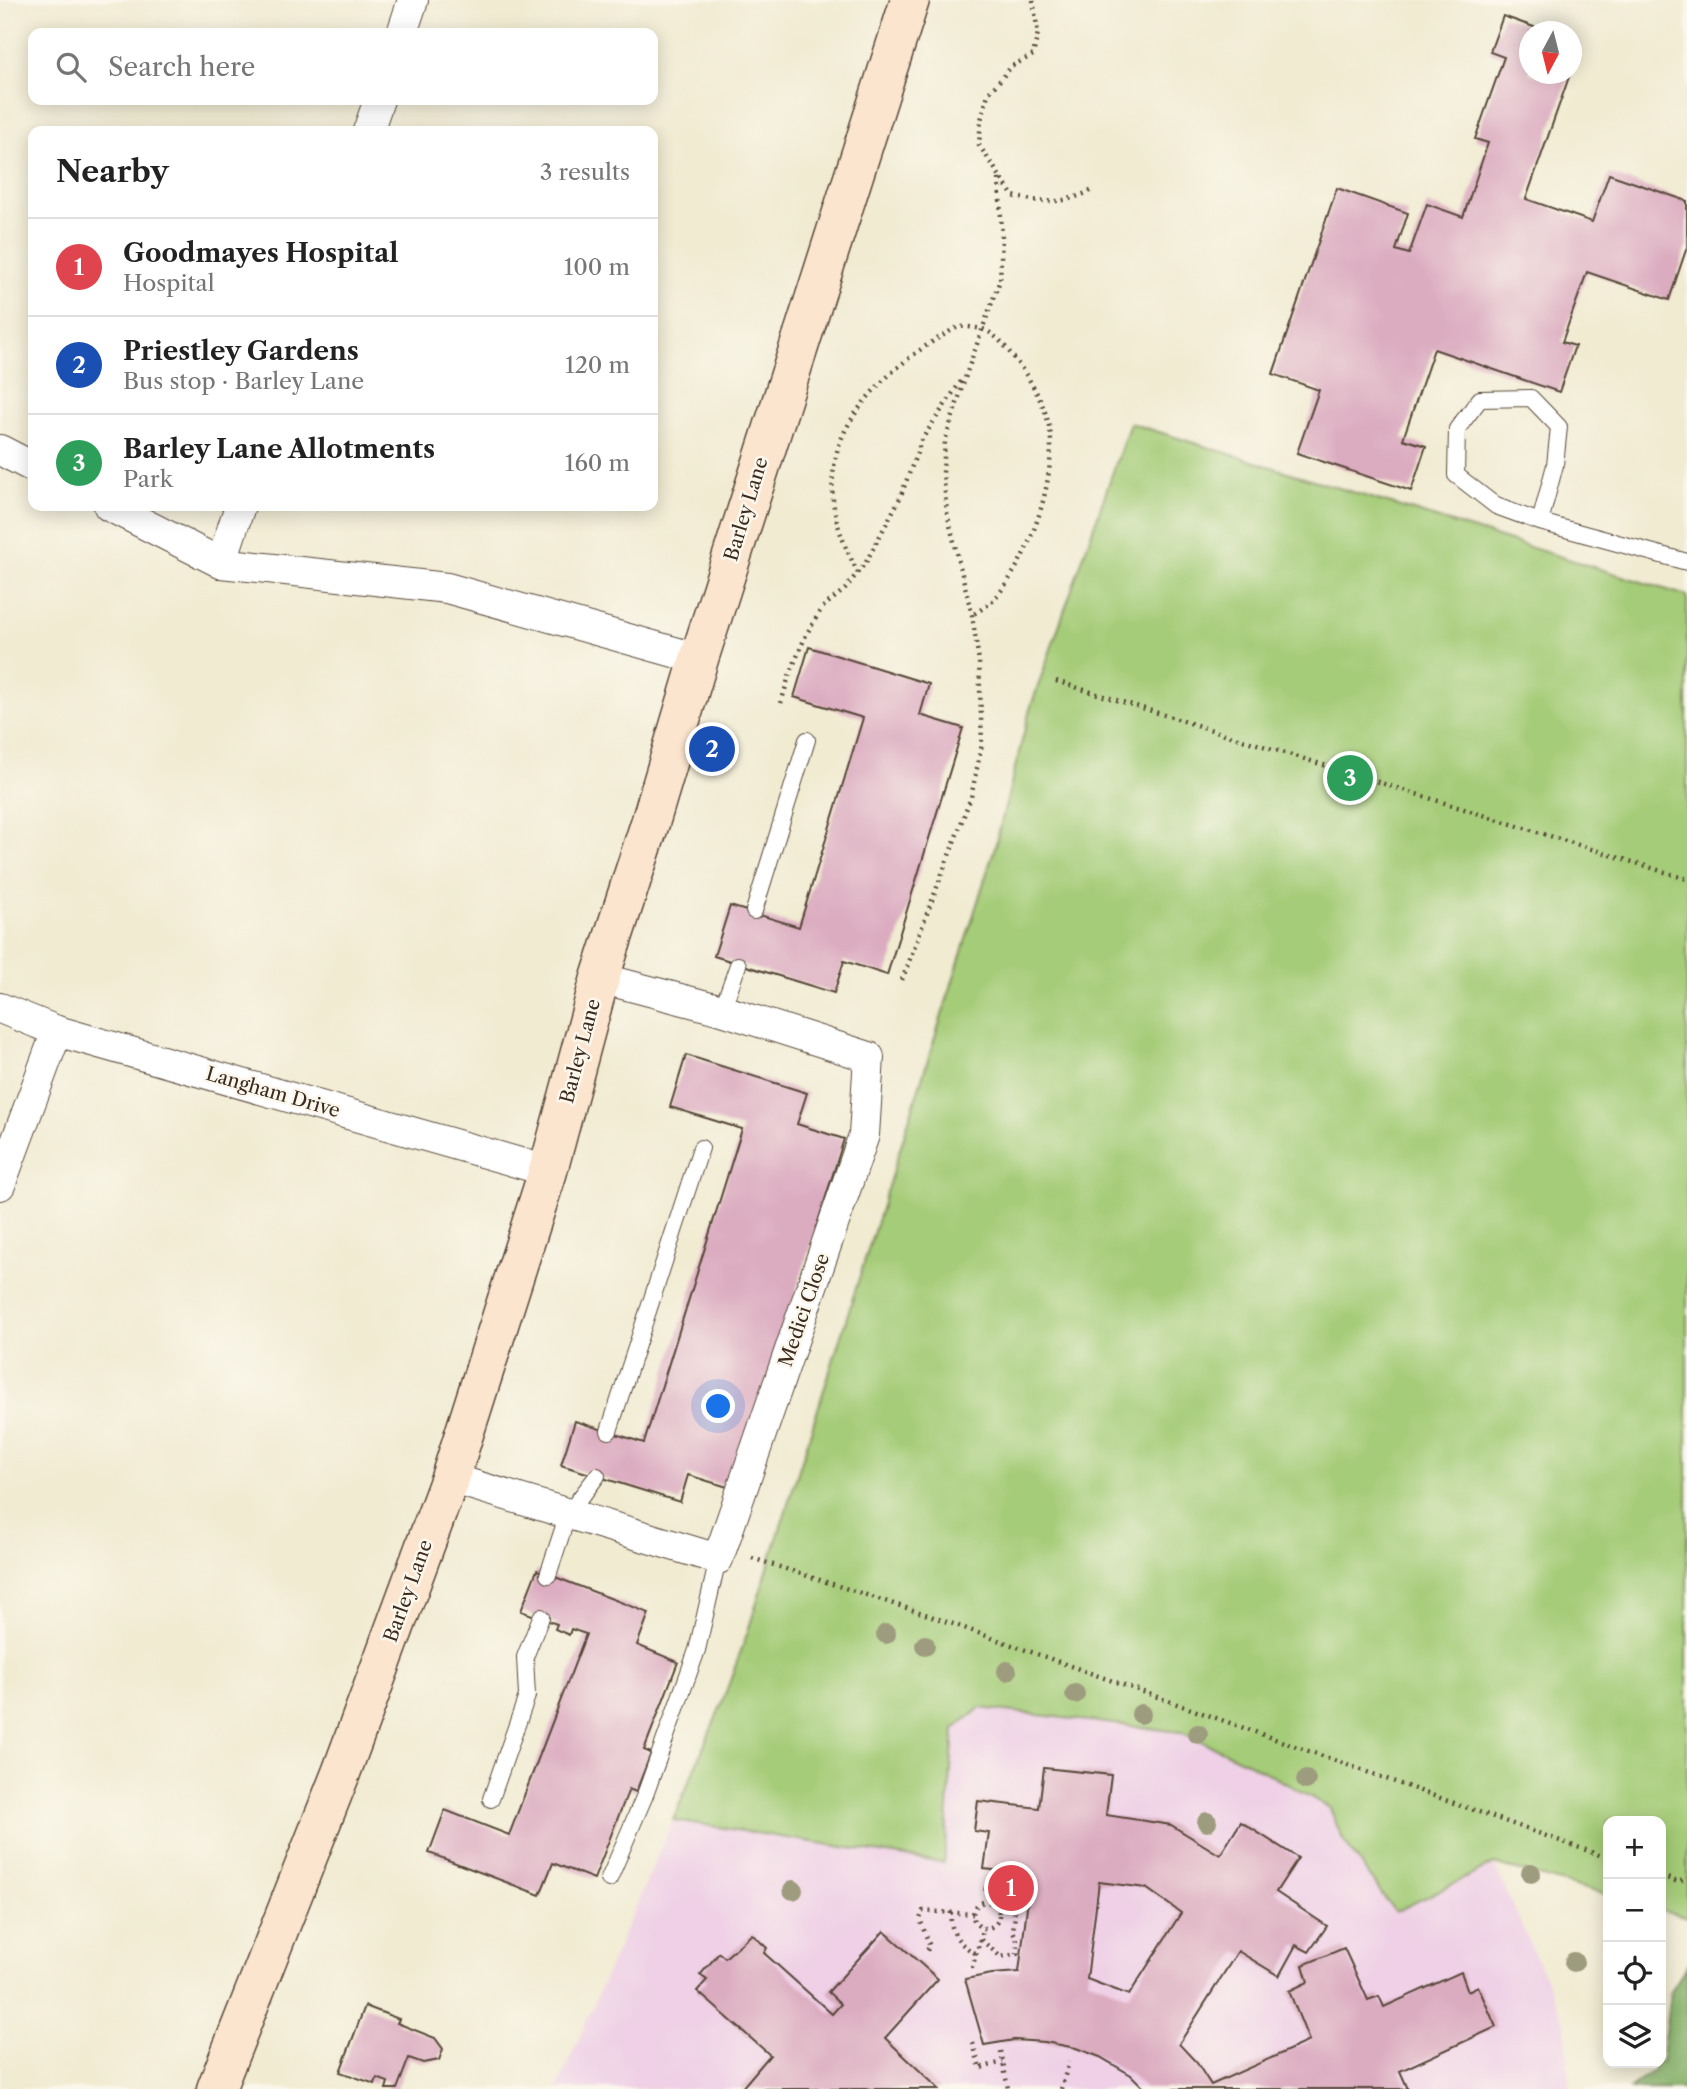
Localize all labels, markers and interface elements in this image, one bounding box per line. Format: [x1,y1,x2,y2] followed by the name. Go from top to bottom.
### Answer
[1519,21,1582,84] north arrow
[28,28,658,105] search box
[52,48,90,86] icon: search
[108,51,255,83] text: Search here
[56,153,169,190] text: Nearby
[540,158,630,186] text: 3 results
[123,237,398,269] text: Goodmayes Hospital
[74,253,84,281] text: 1
[564,253,630,281] text: 100 m
[123,269,215,297] text: Hospital
[123,335,359,367] text: Priestley Gardens
[72,351,86,379] text: 2
[565,351,630,379] text: 120 m
[123,367,364,395] text: Bus stop · Barley Lane
[123,433,435,465] text: Barley Lane Allotments
[73,449,86,477] text: 3
[565,449,630,477] text: 160 m
[719,454,773,564] street label: Barley Lane
[123,465,173,493] text: Park
[689,723,735,775] pin: 2
[1327,752,1373,804] pin: 3
[555,996,605,1106] street label: Barley Lane
[203,1062,343,1122] street label: Langham Drive
[774,1250,834,1370] street label: Medici Close
[701,1389,735,1423] your location
[379,1537,437,1645] street label: Barley Lane
[1603,1816,1666,2068] map controls
[1603,1816,1666,1879] button: +
[988,1862,1034,1914] pin: 1
[1603,1879,1666,1942] button: −
[1603,1942,1666,2005] button: locate
[1603,2005,1666,2068] button: layers

